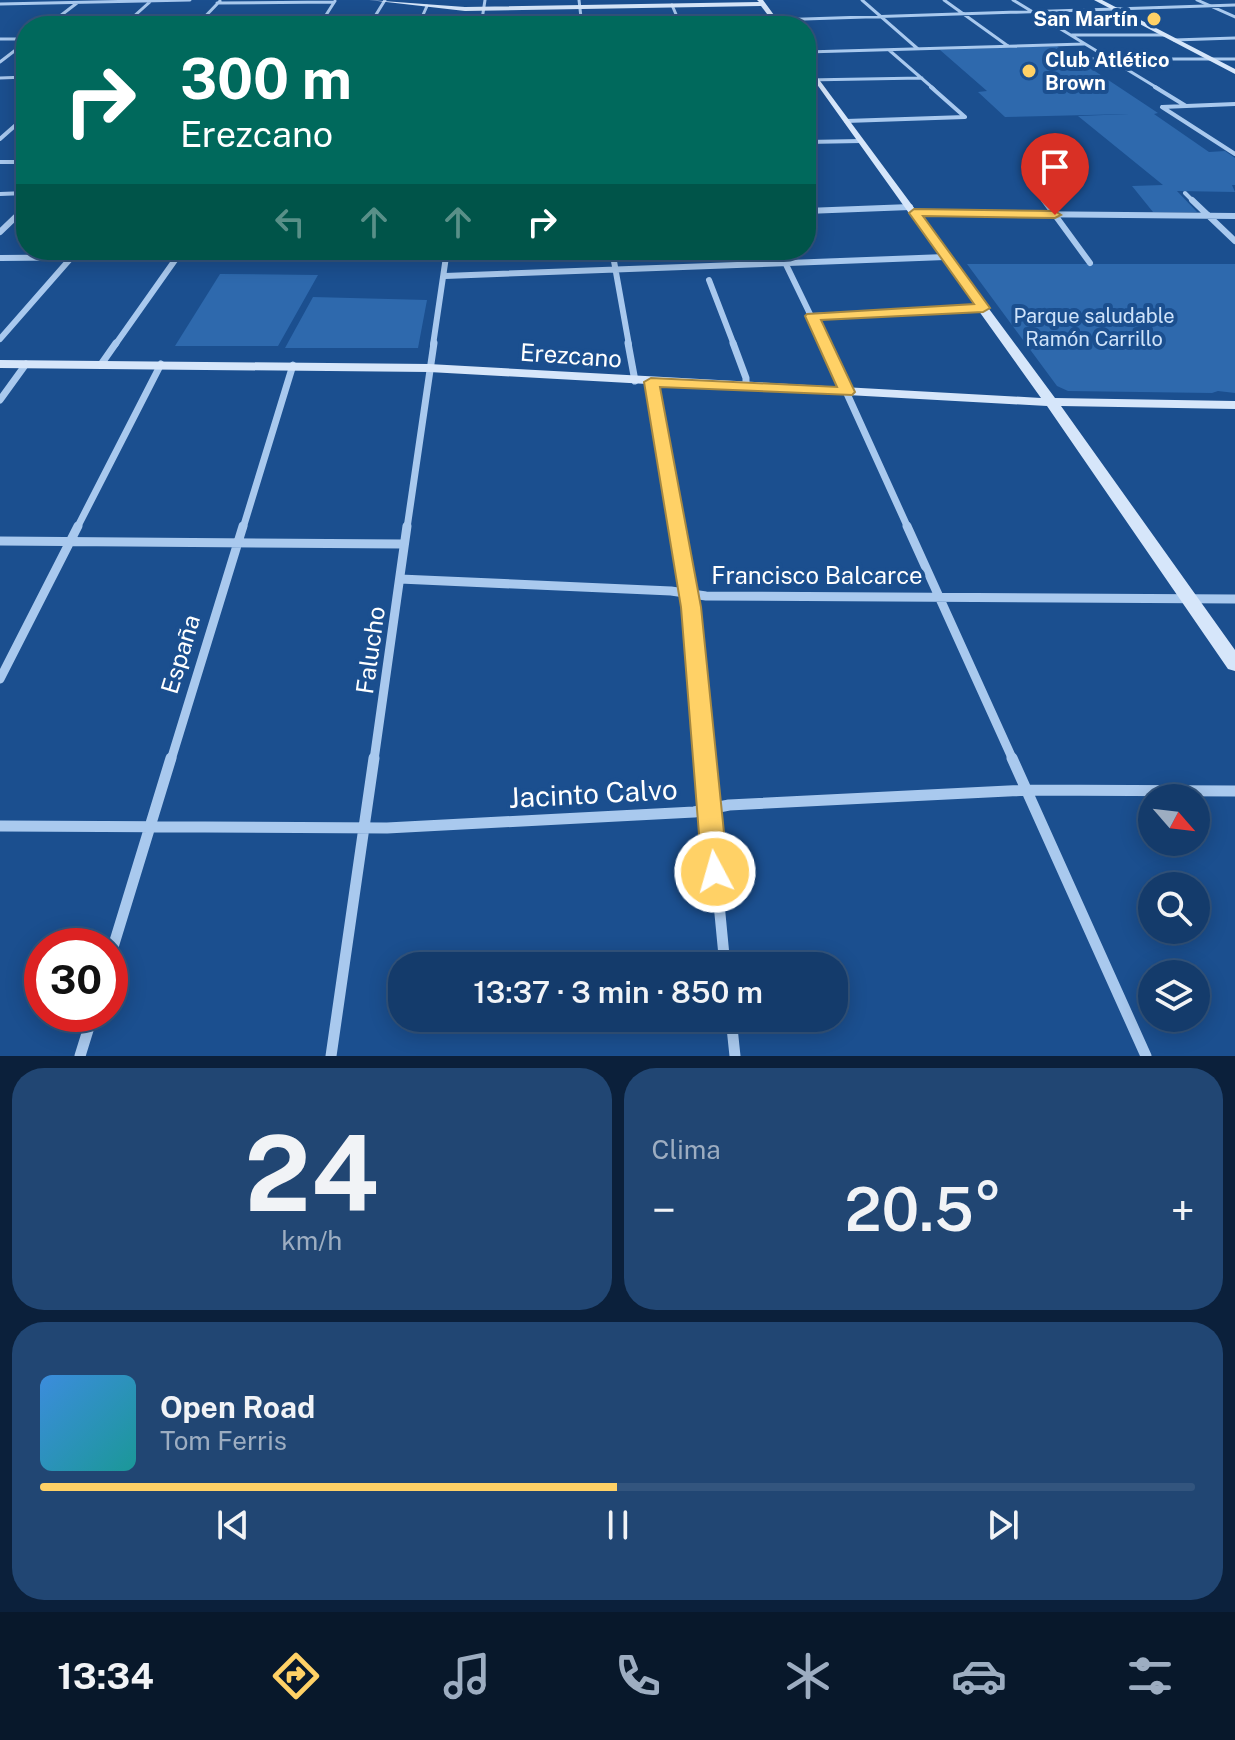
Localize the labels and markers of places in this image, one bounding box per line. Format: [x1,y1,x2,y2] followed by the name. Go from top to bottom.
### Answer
[1033,7,1138,31] place label: San Martín
[1145,10,1163,28] marker: San Martín
[1045,48,1170,95] place label: Club Atlético Brown
[1020,62,1038,80] marker: Club Atlético Brown
[1021,133,1089,215] pin

